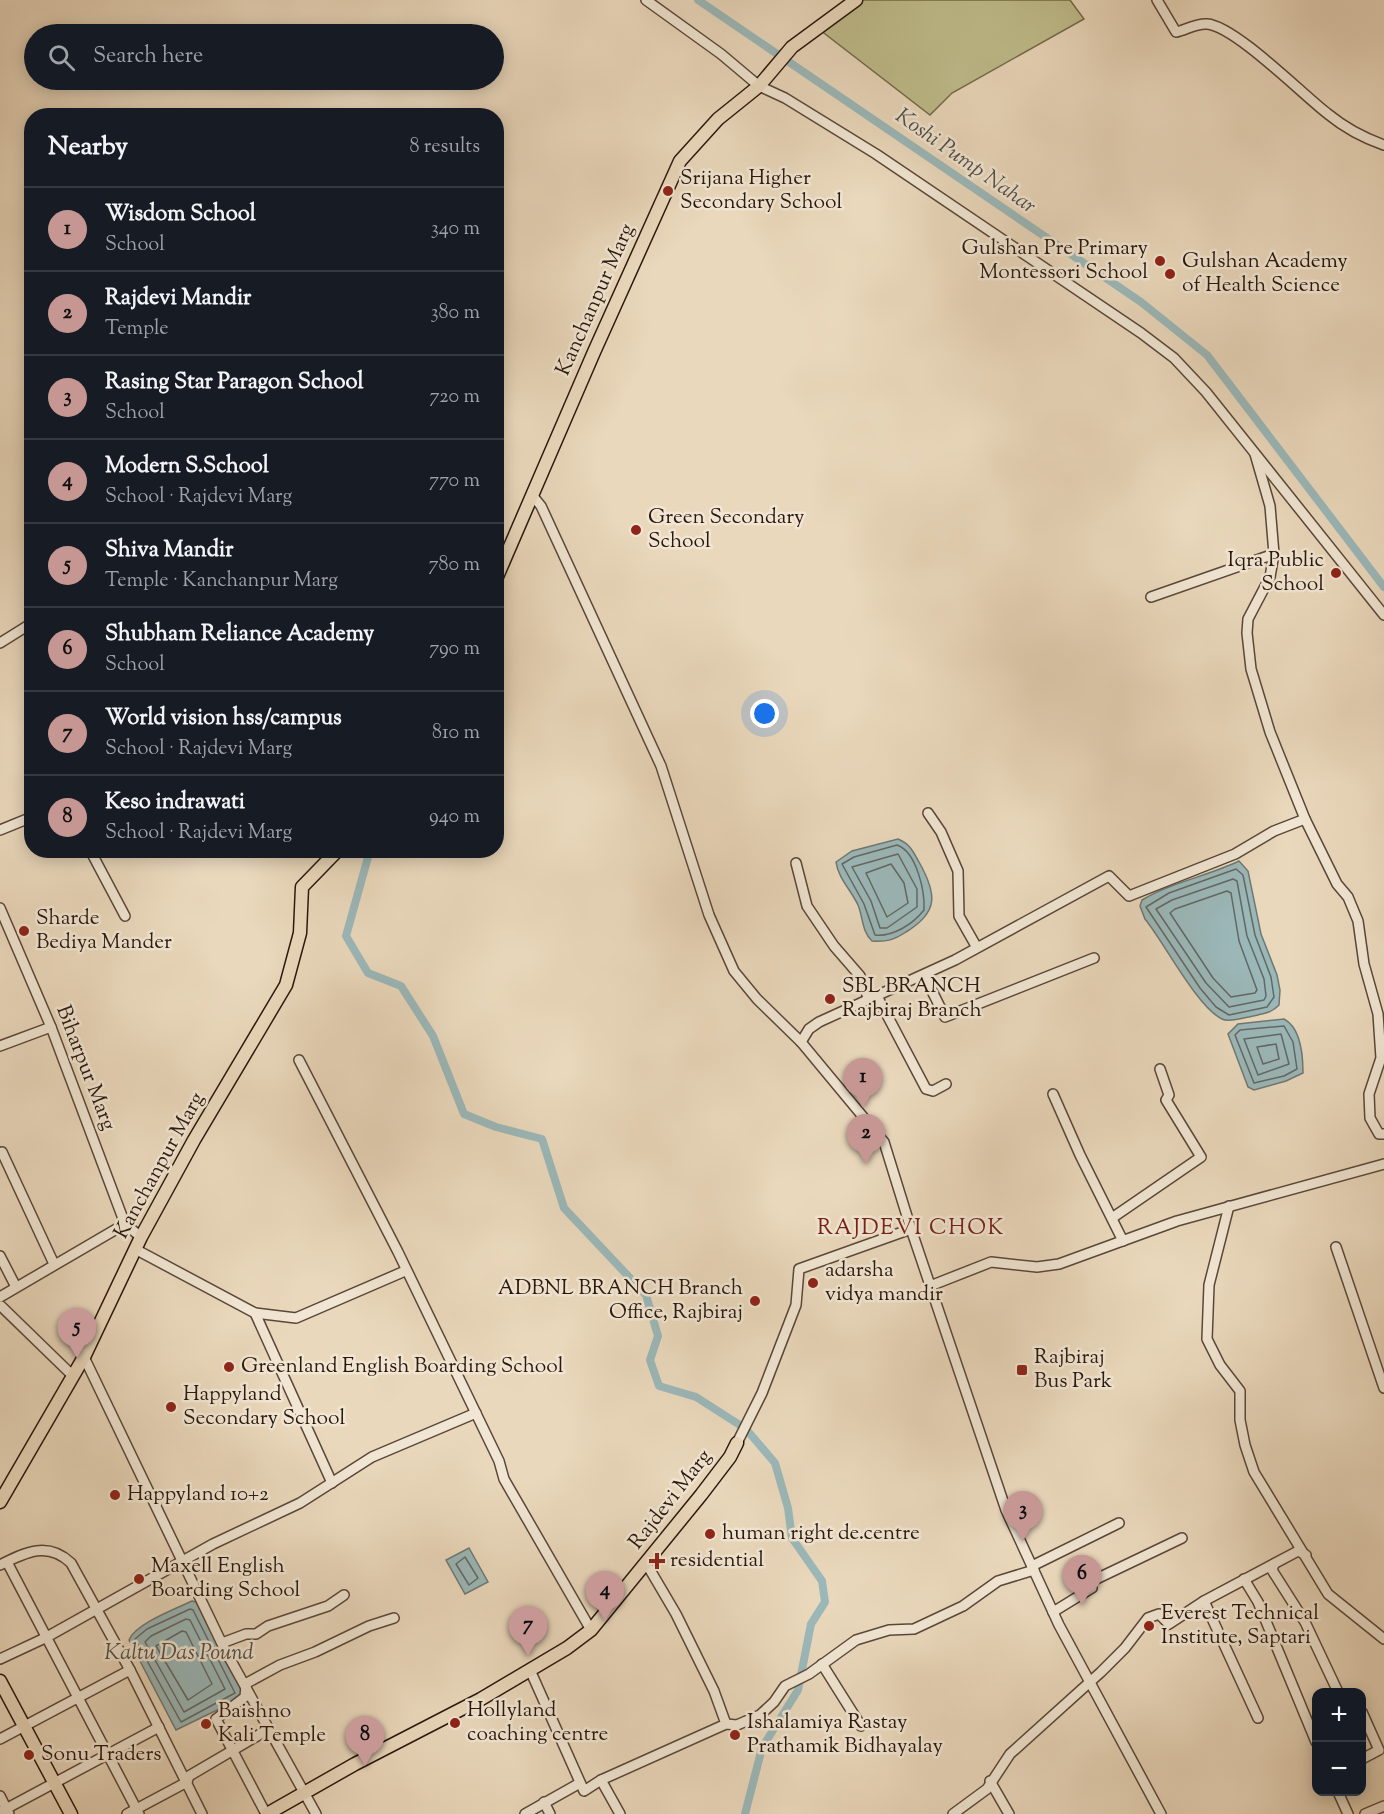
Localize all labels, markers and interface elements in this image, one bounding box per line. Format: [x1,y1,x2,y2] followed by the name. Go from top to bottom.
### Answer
[24,24,504,90] search box
[45,41,78,74] icon: search
[93,41,203,73] text: Search here
[888,101,1042,223] water label: Koshi Pump Nahar
[48,129,128,166] text: Nearby
[409,133,480,162] text: 8 results
[680,164,842,218] place label: Srijana Higher Secondary School
[661,184,675,198] marker: Srijana Higher Secondary School
[105,199,256,231] text: Wisdom School
[64,215,71,244] text: 1
[431,215,480,244] text: 340 m
[549,219,643,381] street label: Kanchanpur Marg
[105,231,165,260] text: School
[962,234,1149,288] place label: Gulshan Pre Primary Montessori School
[1182,247,1348,301] place label: Gulshan Academy of Health Science
[1153,254,1167,268] marker: Gulshan Pre Primary Montessori School
[1163,267,1177,281] marker: Gulshan Academy of Health Science
[105,283,251,315] text: Rajdevi Mandir
[63,299,72,328] text: 2
[431,299,480,328] text: 380 m
[105,315,169,344] text: Temple
[105,367,364,399] text: Rasing Star Paragon School
[63,383,72,412] text: 3
[429,383,480,412] text: 720 m
[105,399,165,428] text: School
[105,451,269,483] text: Modern S.School
[62,467,73,496] text: 4
[429,467,480,496] text: 770 m
[105,483,292,512] text: School · Rajdevi Marg
[648,503,805,557] place label: Green Secondary School
[629,523,643,537] marker: Green Secondary School
[105,535,233,567] text: Shiva Mandir
[1228,546,1324,600] place label: Iqra Public School
[64,551,71,580] text: 5
[429,551,480,580] text: 780 m
[1329,566,1343,580] marker: Iqra Public School
[105,567,338,596] text: Temple · Kanchanpur Marg
[105,619,374,651] text: Shubham Reliance Academy
[63,635,72,664] text: 6
[429,635,480,664] text: 790 m
[105,651,165,680] text: School
[750,699,779,728] your location
[105,703,342,735] text: World vision hss/campus
[62,719,73,748] text: 7
[432,719,480,748] text: 810 m
[105,735,292,764] text: School · Rajdevi Marg
[105,787,245,819] text: Keso indrawati
[63,803,73,832] text: 8
[429,803,480,832] text: 940 m
[105,819,292,848] text: School · Rajdevi Marg
[36,904,172,958] place label: Sharde Bediya Mander
[17,924,31,938] marker: Sharde Bediya Mander
[842,972,982,1026] place label: SBL BRANCH Rajbiraj Branch
[823,992,837,1006] marker: SBL BRANCH Rajbiraj Branch
[47,1001,123,1135] street label: Biharpur Marg
[844,1058,882,1108] pin: 1
[107,1087,213,1245] street label: Kanchanpur Marg
[846,1114,886,1164] pin: 2
[817,1213,1005,1245] district label: RAJDEVI CHOK
[825,1256,943,1310] place label: adarsha vidya mandir
[498,1274,743,1328] place label: ADBNL BRANCH Branch Office, Rajbiraj
[806,1276,820,1290] marker: adarsha vidya mandir
[748,1294,762,1308] marker: ADBNL BRANCH Branch Office, Rajbiraj
[58,1308,97,1358] pin: 5
[1034,1343,1113,1397] place label: Rajbiraj Bus Park
[241,1352,564,1382] place label: Greenland English Boarding School
[222,1360,236,1374] marker: Greenland English Boarding School
[1015,1363,1029,1377] marker: Rajbiraj Bus Park
[183,1380,345,1434] place label: Happyland Secondary School
[164,1400,178,1414] marker: Happyland Secondary School
[622,1444,720,1556] street label: Rajdevi Marg
[127,1480,269,1510] place label: Happyland 10+2
[108,1488,122,1502] marker: Happyland 10+2
[1004,1492,1042,1541] pin: 3
[722,1519,920,1549] place label: human right de.centre
[703,1527,717,1541] marker: human right de.centre
[670,1546,764,1576] place label: residential
[151,1552,301,1606] place label: Maxell English Boarding School
[648,1552,666,1570] marker: residential
[1062,1556,1102,1605] pin: 6
[132,1572,146,1586] marker: Maxell English Boarding School
[586,1572,624,1621] pin: 4
[1161,1599,1319,1653] place label: Everest Technical Institute, Saptari
[508,1606,548,1656] pin: 7
[1142,1619,1156,1633] marker: Everest Technical Institute, Saptari
[104,1638,254,1670] water label: Kaltu Das Pound
[1312,1688,1366,1796] map controls
[1312,1688,1366,1742] button: +
[467,1696,608,1750] place label: Hollyland coaching centre
[218,1697,326,1751] place label: Baishno Kali Temple
[747,1708,943,1762] place label: Ishalamiya Rastay Prathamik Bidhayalay
[346,1716,385,1766] pin: 8
[448,1716,462,1730] marker: Hollyland coaching centre
[199,1717,213,1731] marker: Baishno Kali Temple
[728,1728,742,1742] marker: Ishalamiya Rastay Prathamik Bidhayalay
[41,1740,162,1770] place label: Sonu Traders
[1312,1742,1366,1796] button: −
[22,1748,36,1762] marker: Sonu Traders

